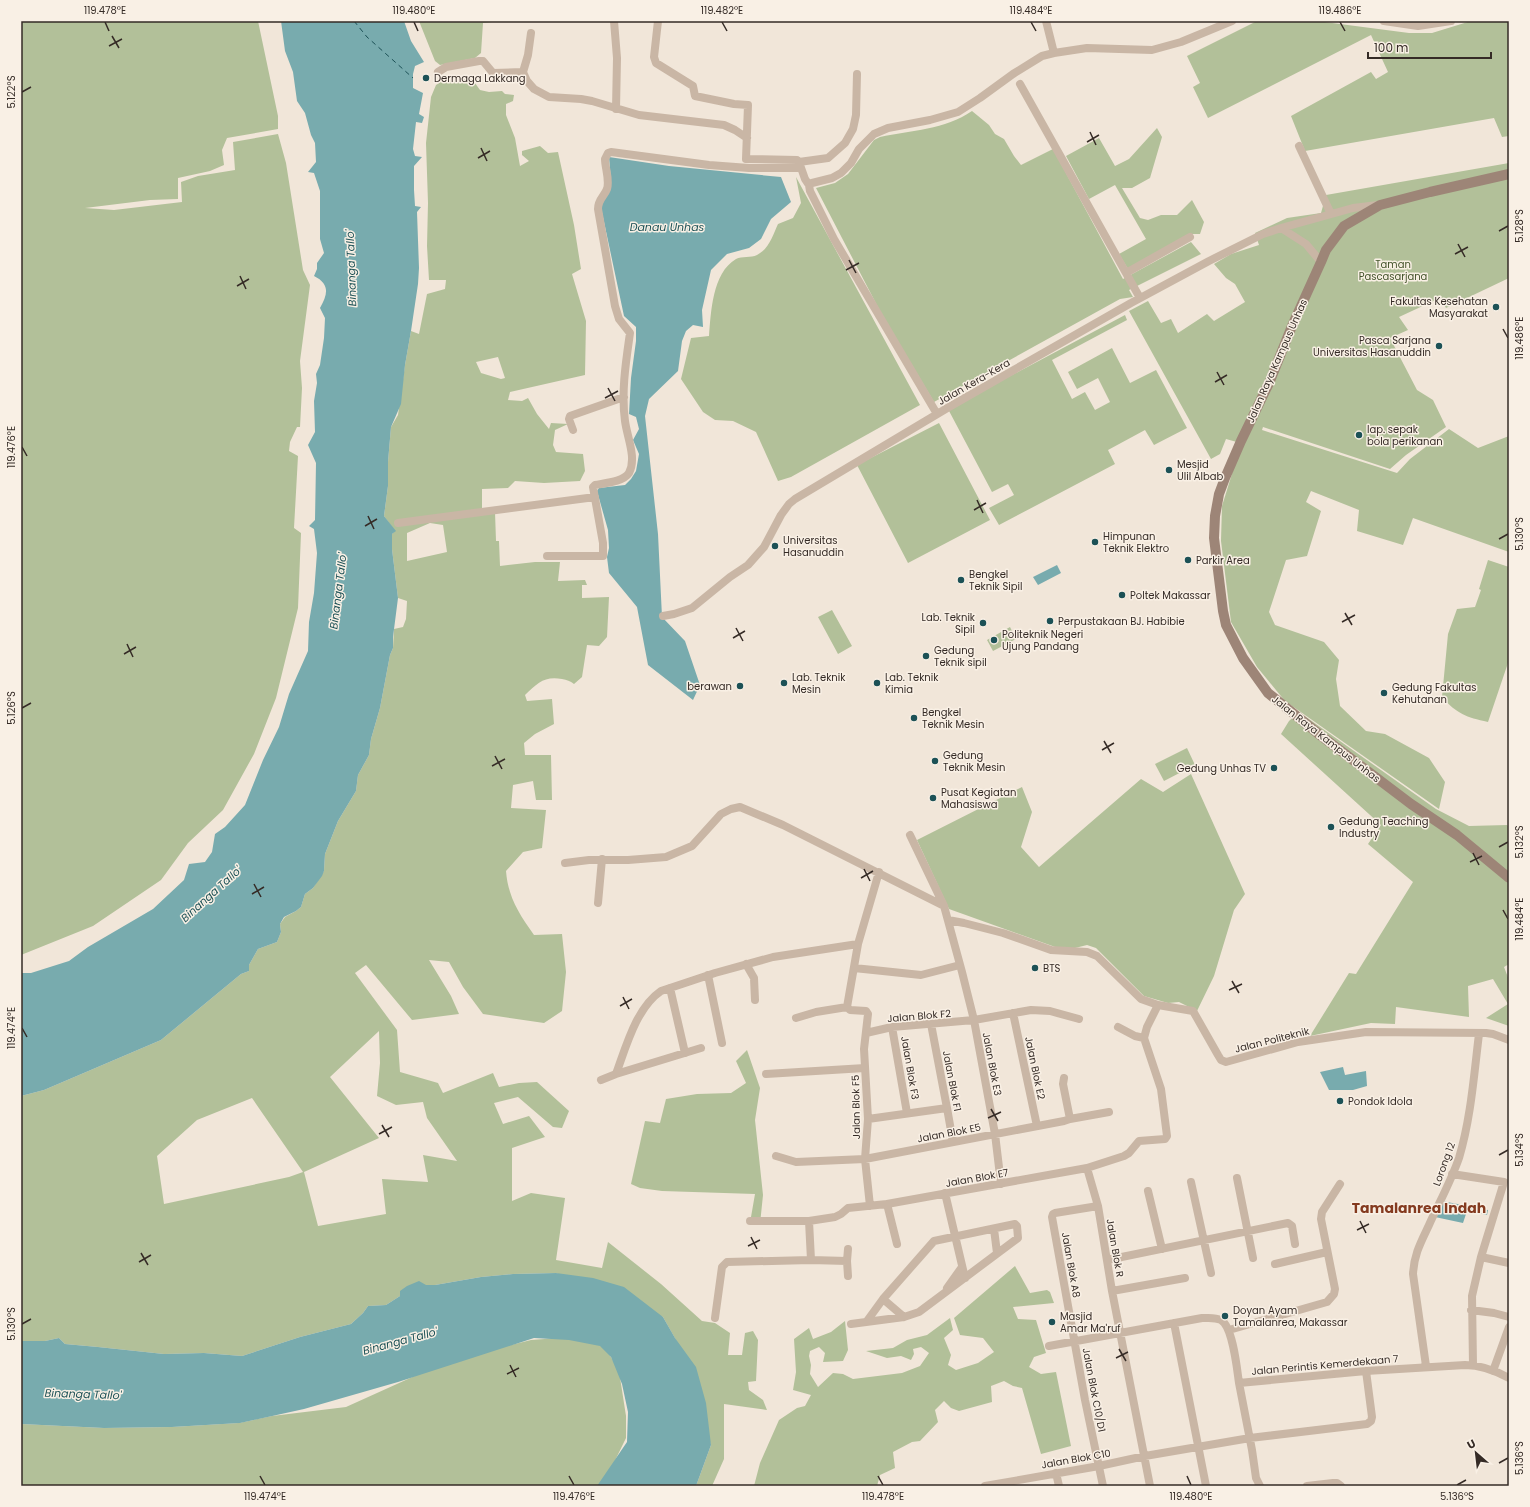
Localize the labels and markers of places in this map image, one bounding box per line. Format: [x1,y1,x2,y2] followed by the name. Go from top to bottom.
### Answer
[434,71,526,86] place label: Dermaga Lakkang
[421,73,431,83] marker: Dermaga Lakkang
[1390,294,1488,321] place label: Fakultas Kesehatan Masyarakat
[1491,302,1501,312] marker: Fakultas Kesehatan Masyarakat
[1313,333,1431,360] place label: Pasca Sarjana Universitas Hasanuddin
[1434,341,1444,351] marker: Pasca Sarjana Universitas Hasanuddin
[1367,422,1443,449] place label: lap. sepak bola perikanan
[1354,430,1364,440] marker: lap. sepak bola perikanan
[1177,457,1224,484] place label: Mesjid Ulil Albab
[1164,465,1174,475] marker: Mesjid Ulil Albab
[1103,529,1169,556] place label: Himpunan Teknik Elektro
[783,533,844,560] place label: Universitas Hasanuddin
[1090,537,1100,547] marker: Himpunan Teknik Elektro
[770,541,780,551] marker: Universitas Hasanuddin
[1196,553,1250,568] place label: Parkir Area
[1183,555,1193,565] marker: Parkir Area
[969,567,1022,594] place label: Bengkel Teknik Sipil
[956,575,966,585] marker: Bengkel Teknik Sipil
[1130,588,1211,603] place label: Poltek Makassar
[1117,590,1127,600] marker: Poltek Makassar
[922,610,976,637] place label: Lab. Teknik Sipil
[1058,614,1185,629] place label: Perpustakaan BJ. Habibie
[1045,616,1055,626] marker: Perpustakaan BJ. Habibie
[978,618,988,628] marker: Lab. Teknik Sipil
[1002,627,1083,654] place label: Politeknik Negeri Ujung Pandang
[989,635,999,645] marker: Politeknik Negeri Ujung Pandang
[934,643,987,670] place label: Gedung Teknik sipil
[921,651,931,661] marker: Gedung Teknik sipil
[792,670,846,697] place label: Lab. Teknik Mesin
[885,670,939,697] place label: Lab. Teknik Kimia
[779,678,789,688] marker: Lab. Teknik Mesin
[872,678,882,688] marker: Lab. Teknik Kimia
[687,679,732,694] place label: berawan
[1392,680,1476,707] place label: Gedung Fakultas Kehutanan
[735,681,745,691] marker: berawan
[1379,688,1389,698] marker: Gedung Fakultas Kehutanan
[922,705,984,732] place label: Bengkel Teknik Mesin
[909,713,919,723] marker: Bengkel Teknik Mesin
[943,748,1005,775] place label: Gedung Teknik Mesin
[930,756,940,766] marker: Gedung Teknik Mesin
[1177,761,1266,776] place label: Gedung Unhas TV
[1269,763,1279,773] marker: Gedung Unhas TV
[941,785,1016,812] place label: Pusat Kegiatan Mahasiswa
[928,793,938,803] marker: Pusat Kegiatan Mahasiswa
[1339,814,1428,841] place label: Gedung Teaching Industry
[1326,822,1336,832] marker: Gedung Teaching Industry
[1043,961,1061,976] place label: BTS
[1030,963,1040,973] marker: BTS
[1348,1094,1412,1109] place label: Pondok Idola
[1335,1096,1345,1106] marker: Pondok Idola
[1233,1303,1348,1330] place label: Doyan Ayam Tamalanrea, Makassar
[1060,1309,1121,1336] place label: Masjid Amar Ma'ruf
[1220,1311,1230,1321] marker: Doyan Ayam Tamalanrea, Makassar
[1047,1317,1057,1327] marker: Masjid Amar Ma'ruf

